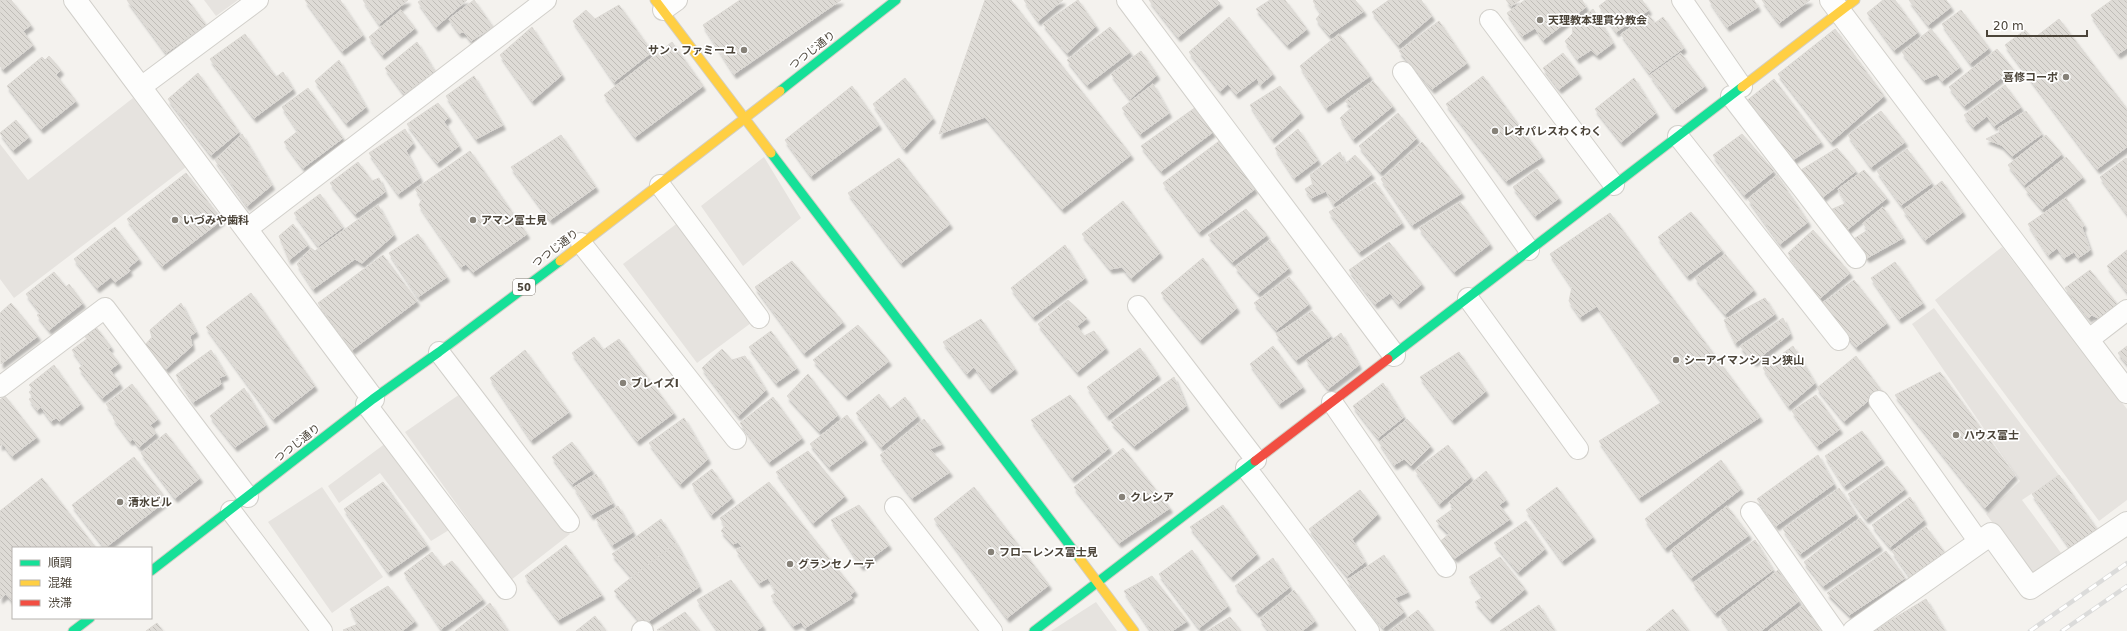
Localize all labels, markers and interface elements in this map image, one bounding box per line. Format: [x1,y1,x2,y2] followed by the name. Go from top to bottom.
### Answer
[1987,12,2087,38] scale bar
[1548,14,1647,27] place label: 天理教本理貫分教会
[1535,15,1545,25] marker: 天理教本理貫分教会
[1993,19,2024,33] text: 20 m
[787,28,838,72] street label: つつじ通り
[648,44,736,57] place label: サン・ファミーユ
[739,45,749,55] marker: サン・ファミーユ
[2003,71,2058,84] place label: 喜修コーポ
[2061,72,2071,82] marker: 喜修コーポ
[1503,125,1602,138] place label: レオパレスわくわく
[1490,126,1500,136] marker: レオパレスわくわく
[183,214,249,227] place label: いづみや歯科
[481,214,547,227] place label: アマン富士見
[170,215,180,225] marker: いづみや歯科
[468,215,478,225] marker: アマン富士見
[529,227,581,270] street label: つつじ通り
[513,279,535,295] road number: 50
[1684,354,1804,367] place label: シーアイマンション狭山
[1671,355,1681,365] marker: シーアイマンション狭山
[631,377,679,390] place label: ブレイズⅠ
[618,378,628,388] marker: ブレイズⅠ
[272,421,323,465] street label: つつじ通り
[1964,429,2019,442] place label: ハウス富士
[1951,430,1961,440] marker: ハウス富士
[1130,491,1174,504] place label: クレシア
[1117,492,1127,502] marker: クレシア
[128,496,172,509] place label: 清水ビル
[115,497,125,507] marker: 清水ビル
[999,546,1098,559] place label: フローレンス富士見
[12,547,152,619] legend
[986,547,996,557] marker: フローレンス富士見
[48,556,72,570] text: 順調
[798,558,875,571] place label: グランセノーテ
[785,559,795,569] marker: グランセノーテ
[48,576,72,590] text: 混雑
[48,596,72,610] text: 渋滞

